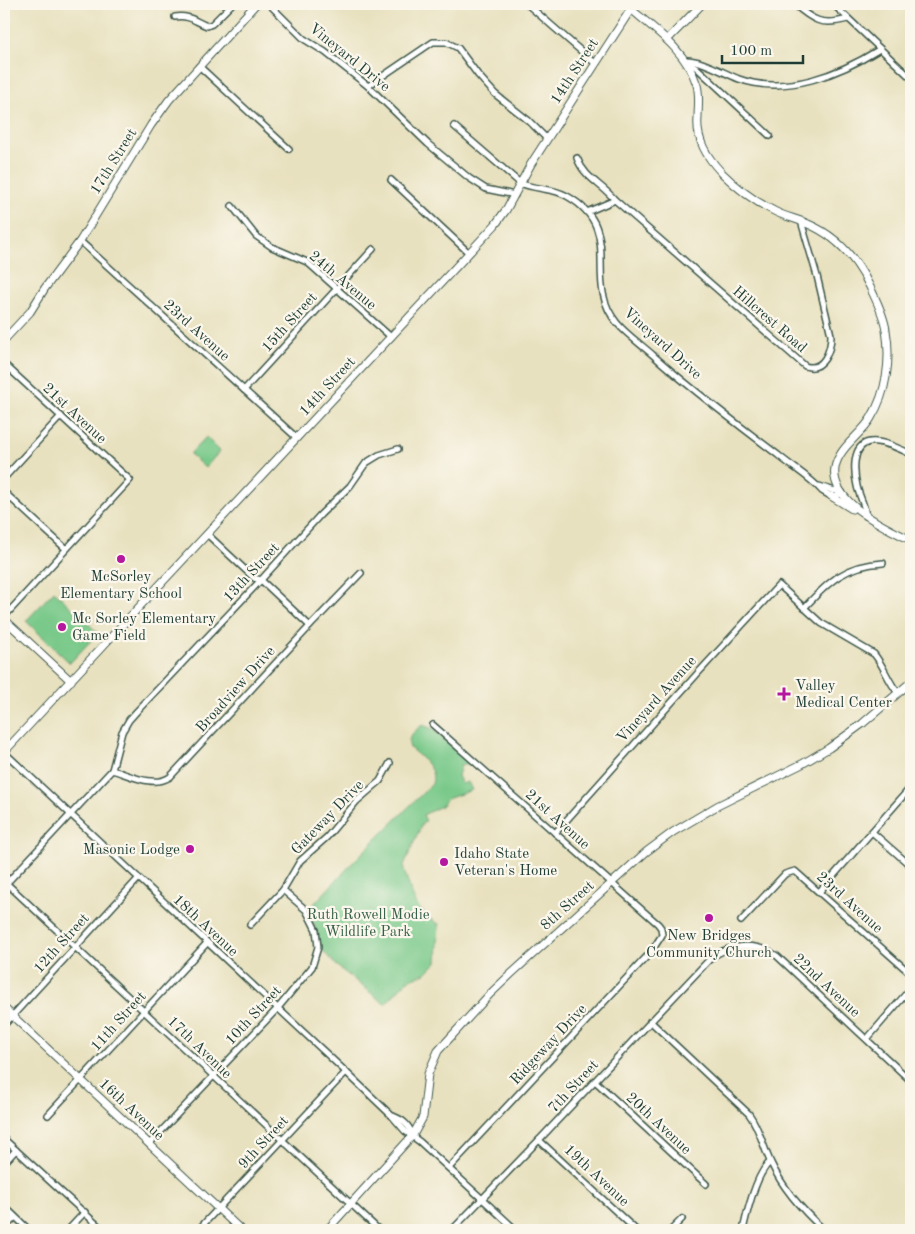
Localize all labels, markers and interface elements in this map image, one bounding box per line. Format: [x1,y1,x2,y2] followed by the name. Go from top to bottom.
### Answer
[306,21,392,95] street label: Vineyard Drive
[722,32,804,64] scale bar
[549,36,602,107] street label: 14th Street
[730,44,772,59] text: 100 m
[88,126,140,197] street label: 17th Street
[306,249,379,314] street label: 24th Avenue
[729,284,809,356] street label: Hillcrest Road
[260,290,321,356] street label: 15th Street
[160,298,232,365] street label: 23rd Avenue
[620,305,704,383] street label: Vineyard Drive
[297,355,359,419] street label: 14th Street
[39,381,109,447] street label: 21st Avenue
[221,541,283,605] street label: 13th Street
[115,553,127,565] marker: McSorley Elementary School
[60,570,182,602] place label: McSorley Elementary School
[72,612,216,644] place label: Mc Sorley Elementary Game Field
[56,621,68,633] marker: Mc Sorley Elementary Game Field
[194,644,279,736] street label: Broadview Drive
[615,654,700,746] street label: Vineyard Avenue
[795,679,892,711] place label: Valley Medical Center
[777,687,791,701] marker: Valley Medical Center
[289,778,367,858] street label: Gateway Drive
[522,787,592,853] street label: 21st Avenue
[83,843,180,858] place label: Masonic Lodge
[184,843,196,855] marker: Masonic Lodge
[454,847,557,879] place label: Idaho State Veteran's Home
[438,856,450,868] marker: Idaho State Veteran's Home
[813,870,885,937] street label: 23rd Avenue
[538,878,598,934] street label: 8th Street
[170,892,240,960] street label: 18th Avenue
[306,908,430,940] park label: Ruth Rowell Modie Wildlife Park
[32,911,93,977] street label: 12th Street
[703,912,715,924] marker: New Bridges Community Church
[646,929,772,961] place label: New Bridges Community Church
[790,952,862,1021] street label: 22nd Avenue
[223,984,285,1048] street label: 10th Street
[89,989,150,1055] street label: 11th Street
[508,1002,590,1088] street label: Ridgeway Drive
[164,1014,234,1082] street label: 17th Avenue
[546,1058,602,1116] street label: 7th Street
[96,1076,166,1144] street label: 16th Avenue
[623,1090,693,1158] street label: 20th Avenue
[236,1114,292,1172] street label: 9th Street
[561,1142,631,1210] street label: 19th Avenue

